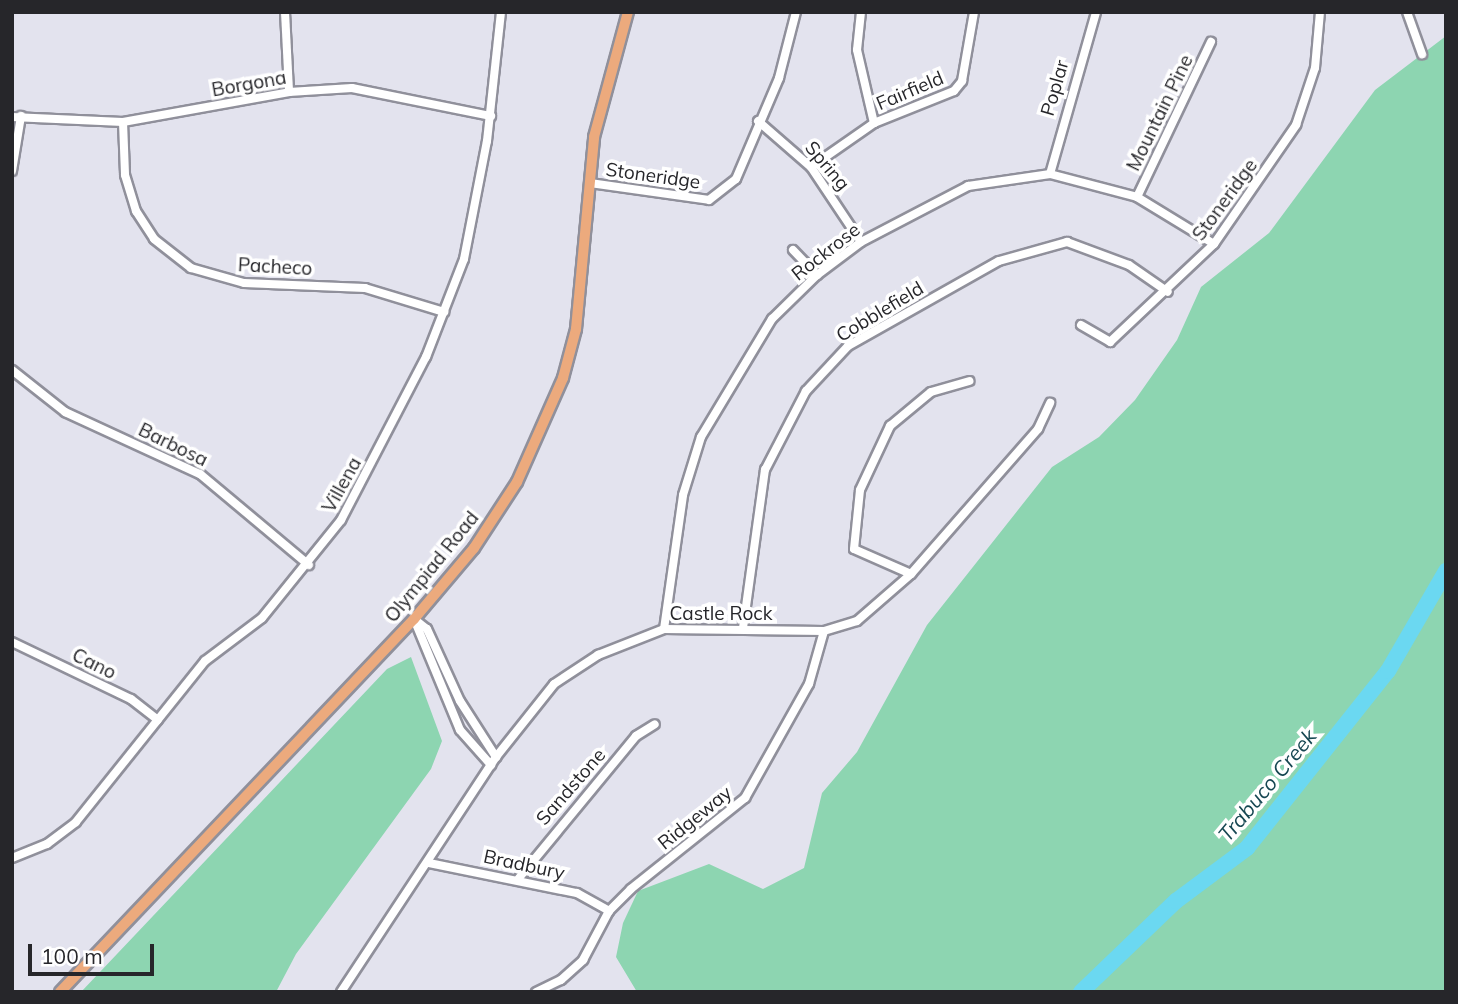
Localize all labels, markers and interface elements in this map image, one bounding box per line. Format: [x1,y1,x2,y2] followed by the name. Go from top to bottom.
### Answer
[1122,51,1198,175] street label: Mountain Pine
[1036,57,1074,119] street label: Poplar
[210,66,288,102] street label: Borgona
[873,67,947,115] street label: Fairfield
[800,137,854,195] street label: Spring
[1188,155,1262,245] street label: Stoneridge
[604,158,702,194] street label: Stoneridge
[787,218,865,286] street label: Rockrose
[237,254,313,280] street label: Pacheco
[832,277,928,347] street label: Cobblefield
[135,418,211,472] street label: Barbosa
[318,453,366,517] street label: Villena
[380,507,484,627] street label: Olympiad Road
[670,603,772,625] street label: Castle Rock
[68,644,120,684] street label: Cano
[1213,724,1321,846] water label: Trabuco Creek
[532,744,610,830] street label: Sandstone
[653,781,737,855] street label: Ridgeway
[481,845,567,885] street label: Bradbury
[32,930,158,974] scale bar
[41,943,103,969] text: 100 m

